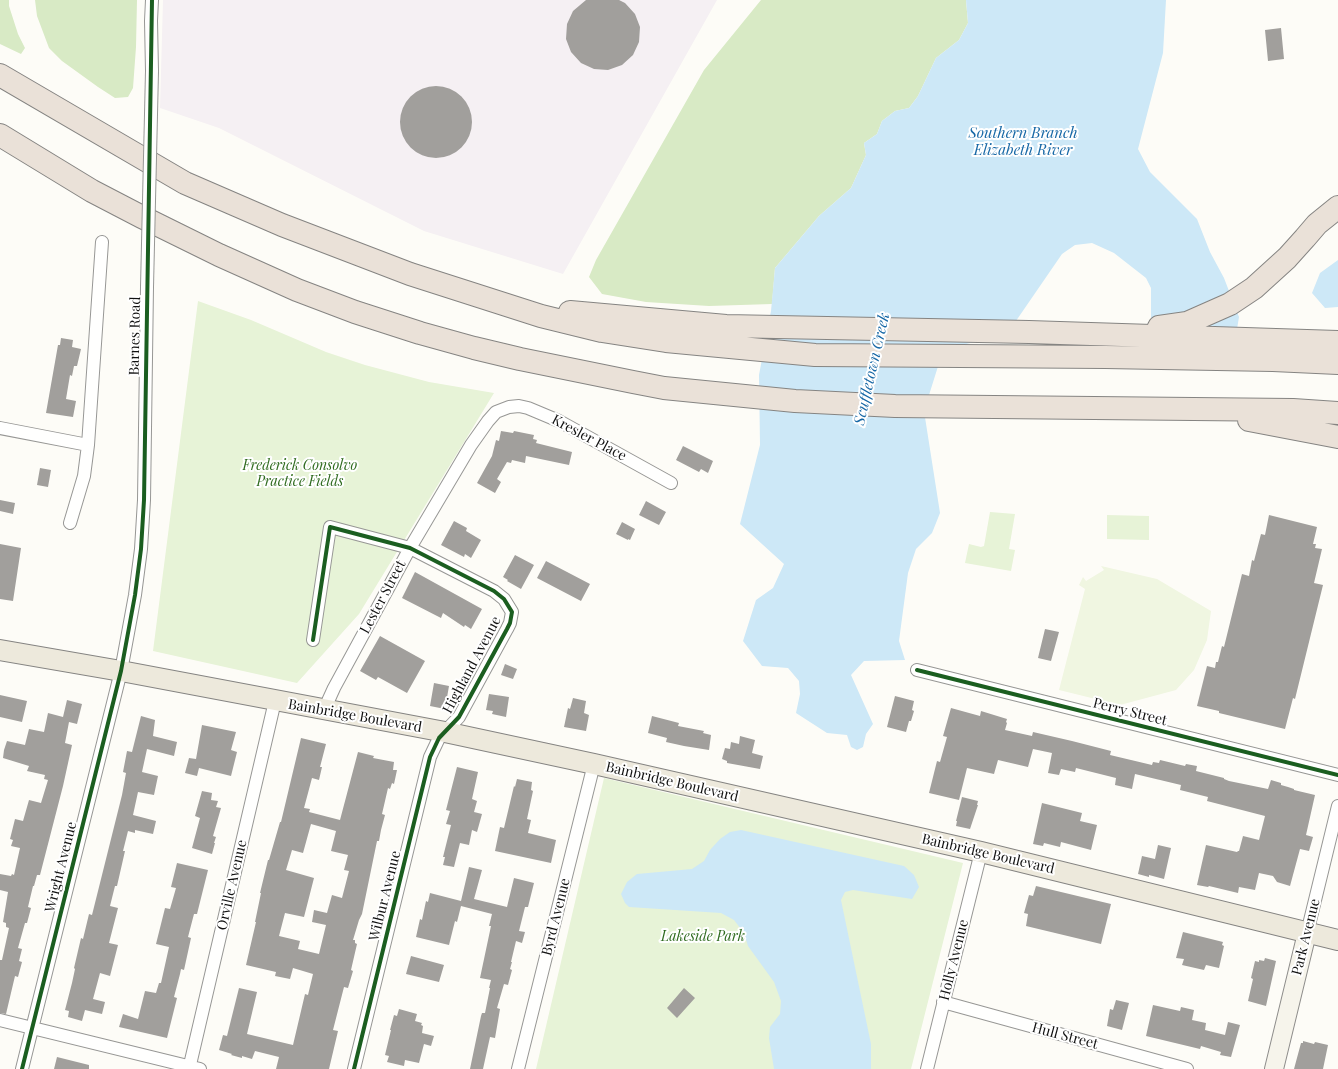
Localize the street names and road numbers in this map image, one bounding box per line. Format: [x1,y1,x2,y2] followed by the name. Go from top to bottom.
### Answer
[126,296,144,376] street label: Barnes Road
[549,411,629,465] street label: Kresler Place
[357,557,409,637] street label: Lester Street
[439,614,505,716] street label: Highland Avenue
[1091,695,1169,729] street label: Perry Street
[287,696,423,736] street label: Bainbridge Boulevard
[604,759,740,805] street label: Bainbridge Boulevard
[42,820,80,914] street label: Wright Avenue
[920,831,1056,877] street label: Bainbridge Boulevard
[213,838,251,932] street label: Orville Avenue
[366,849,404,943] street label: Wilbur Avenue
[538,876,574,958] street label: Byrd Avenue
[1288,897,1324,977] street label: Park Avenue
[936,918,972,1002] street label: Holly Avenue
[1030,1019,1100,1053] street label: Hull Street

